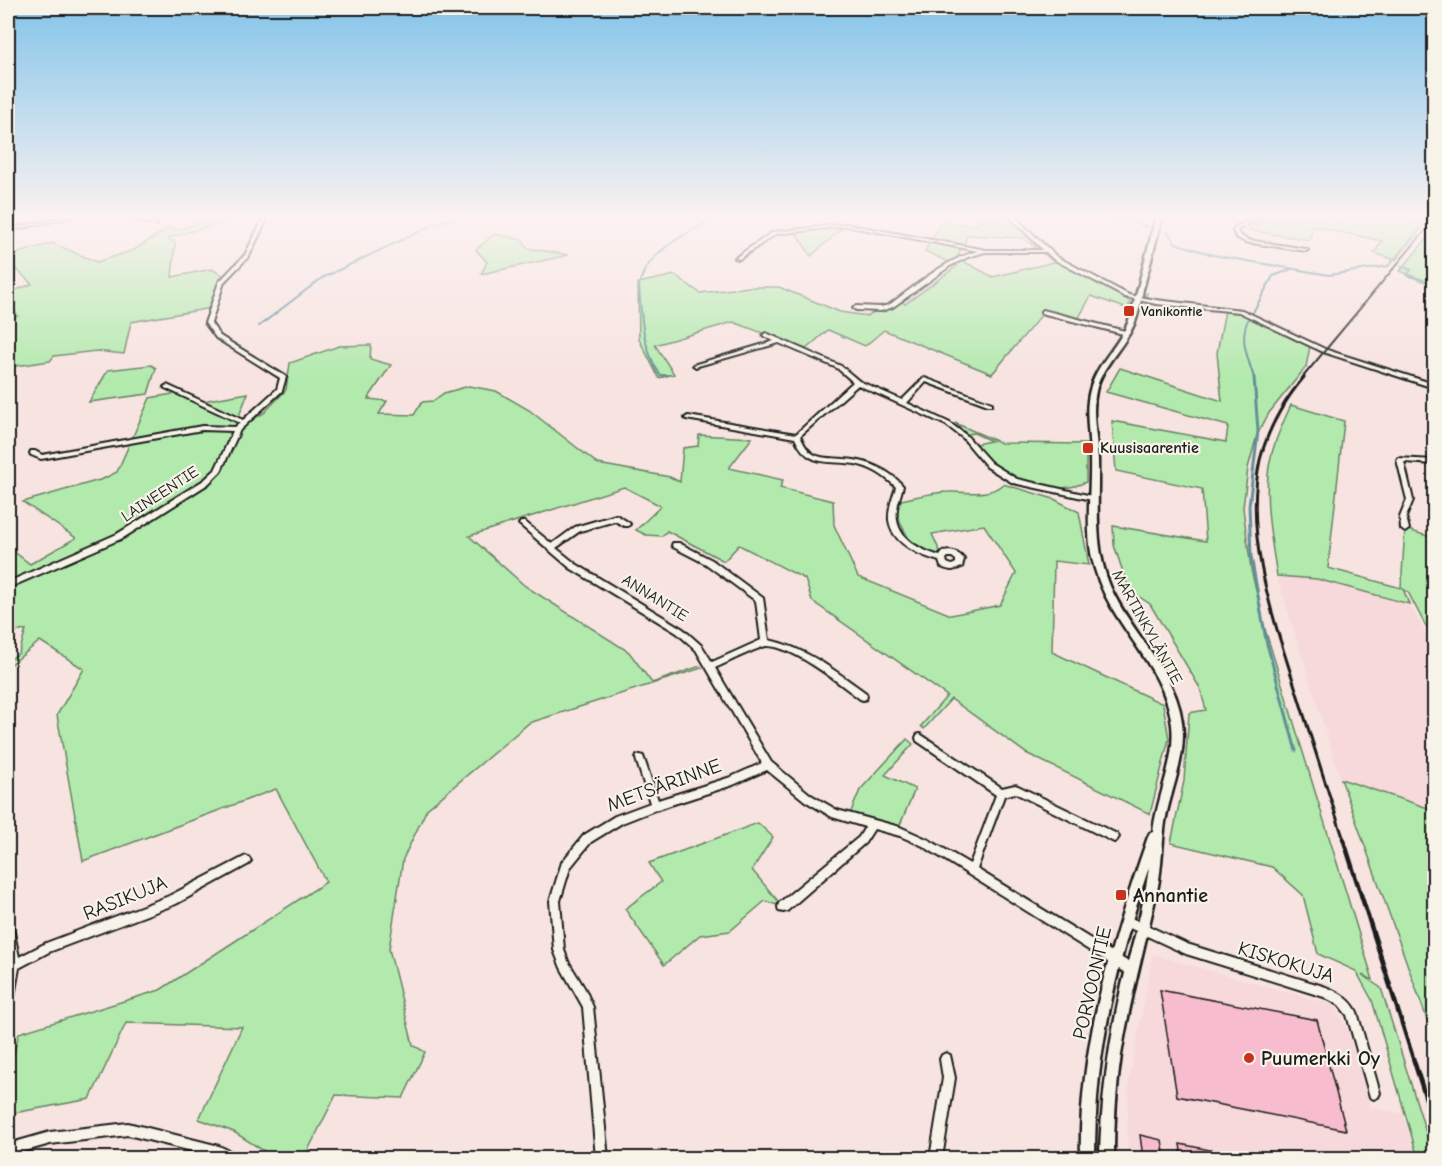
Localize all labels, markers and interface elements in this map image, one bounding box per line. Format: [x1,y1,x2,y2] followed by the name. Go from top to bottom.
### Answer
[1141,303,1203,320] place label: Vanikontie
[1122,304,1136,318] marker: Vanikontie
[1100,439,1199,457] place label: Kuusisaarentie
[1081,441,1095,455] marker: Kuusisaarentie
[118,462,202,526] street label: LAINEENTIE
[1108,567,1186,688] street label: MARTINKYLÄNTIE
[619,571,692,626] street label: ANNANTIE
[604,754,724,816] street label: METSÄRINNE
[80,871,171,925] street label: RASIKUJA
[1133,884,1208,907] place label: Annantie
[1114,888,1128,902] marker: Annantie
[1068,924,1116,1042] street label: PORVOONTIE
[1235,937,1337,988] street label: KISKOKUJA
[1261,1047,1381,1070] place label: Puumerkki Oy
[1242,1051,1256,1065] marker: Puumerkki Oy

